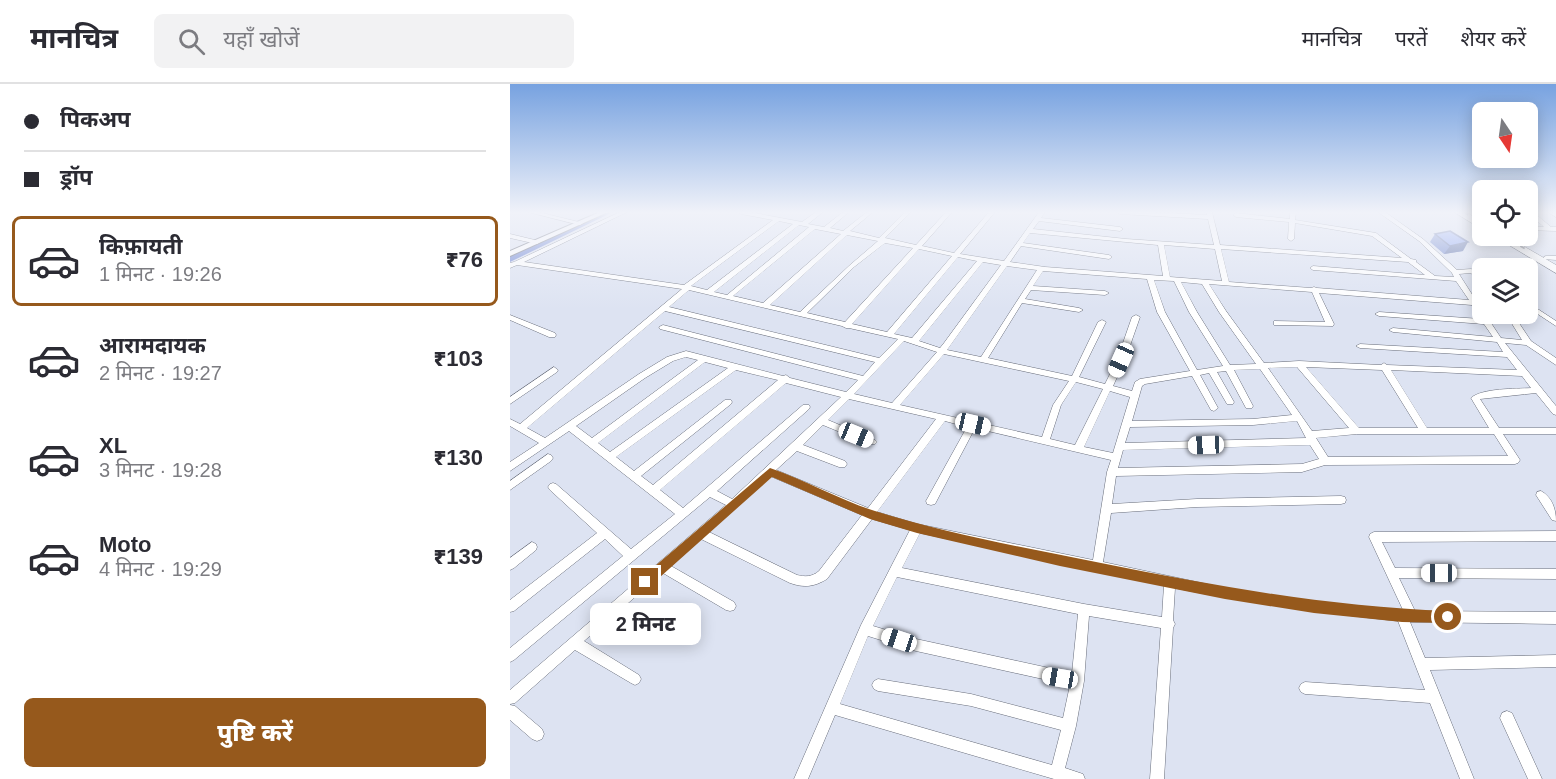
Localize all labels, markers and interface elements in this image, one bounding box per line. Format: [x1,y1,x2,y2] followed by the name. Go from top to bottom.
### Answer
[154,14,574,68] search box
[30,23,118,54] text: मानचित्र
[175,25,208,58] icon: search
[223,27,300,52] text: यहाँ खोजें
[1302,27,1362,50] text: मानचित्र
[1395,27,1427,50] text: परतें
[1460,27,1526,50] text: शेयर करें
[1472,102,1538,168] north arrow
[1472,102,1538,324] map controls
[60,107,131,132] text: पिकअप
[60,165,93,190] text: ड्रॉप
[1472,180,1538,246] button: locate
[27,234,81,288] icon: car
[99,234,183,259] text: किफ़ायती
[446,247,483,272] text: ₹76
[1472,258,1538,324] button: layers
[99,263,222,285] text: 1 मिनट · 19:26
[27,333,81,387] icon: car
[99,333,206,358] text: आरामदायक
[1105,340,1137,380] car
[434,346,483,371] text: ₹103
[99,362,222,384] text: 2 मिनट · 19:27
[953,411,993,437] car
[836,420,876,450] car
[27,432,81,486] icon: car
[99,433,127,458] text: XL
[1188,435,1224,455] car
[434,445,483,470] text: ₹130
[99,459,222,481] text: 3 मिनट · 19:28
[27,531,81,585] icon: car
[99,532,152,557] text: Moto
[434,544,483,569] text: ₹139
[99,558,222,580] text: 4 मिनट · 19:29
[1421,564,1457,582] car
[631,568,658,595] route end
[590,603,700,645] callout: 2 मिनट
[1434,603,1461,630] route start
[616,613,675,635] text: 2 मिनट
[879,626,919,654] car
[1041,666,1079,690] car
[24,698,486,767] button: पुष्टि करें

